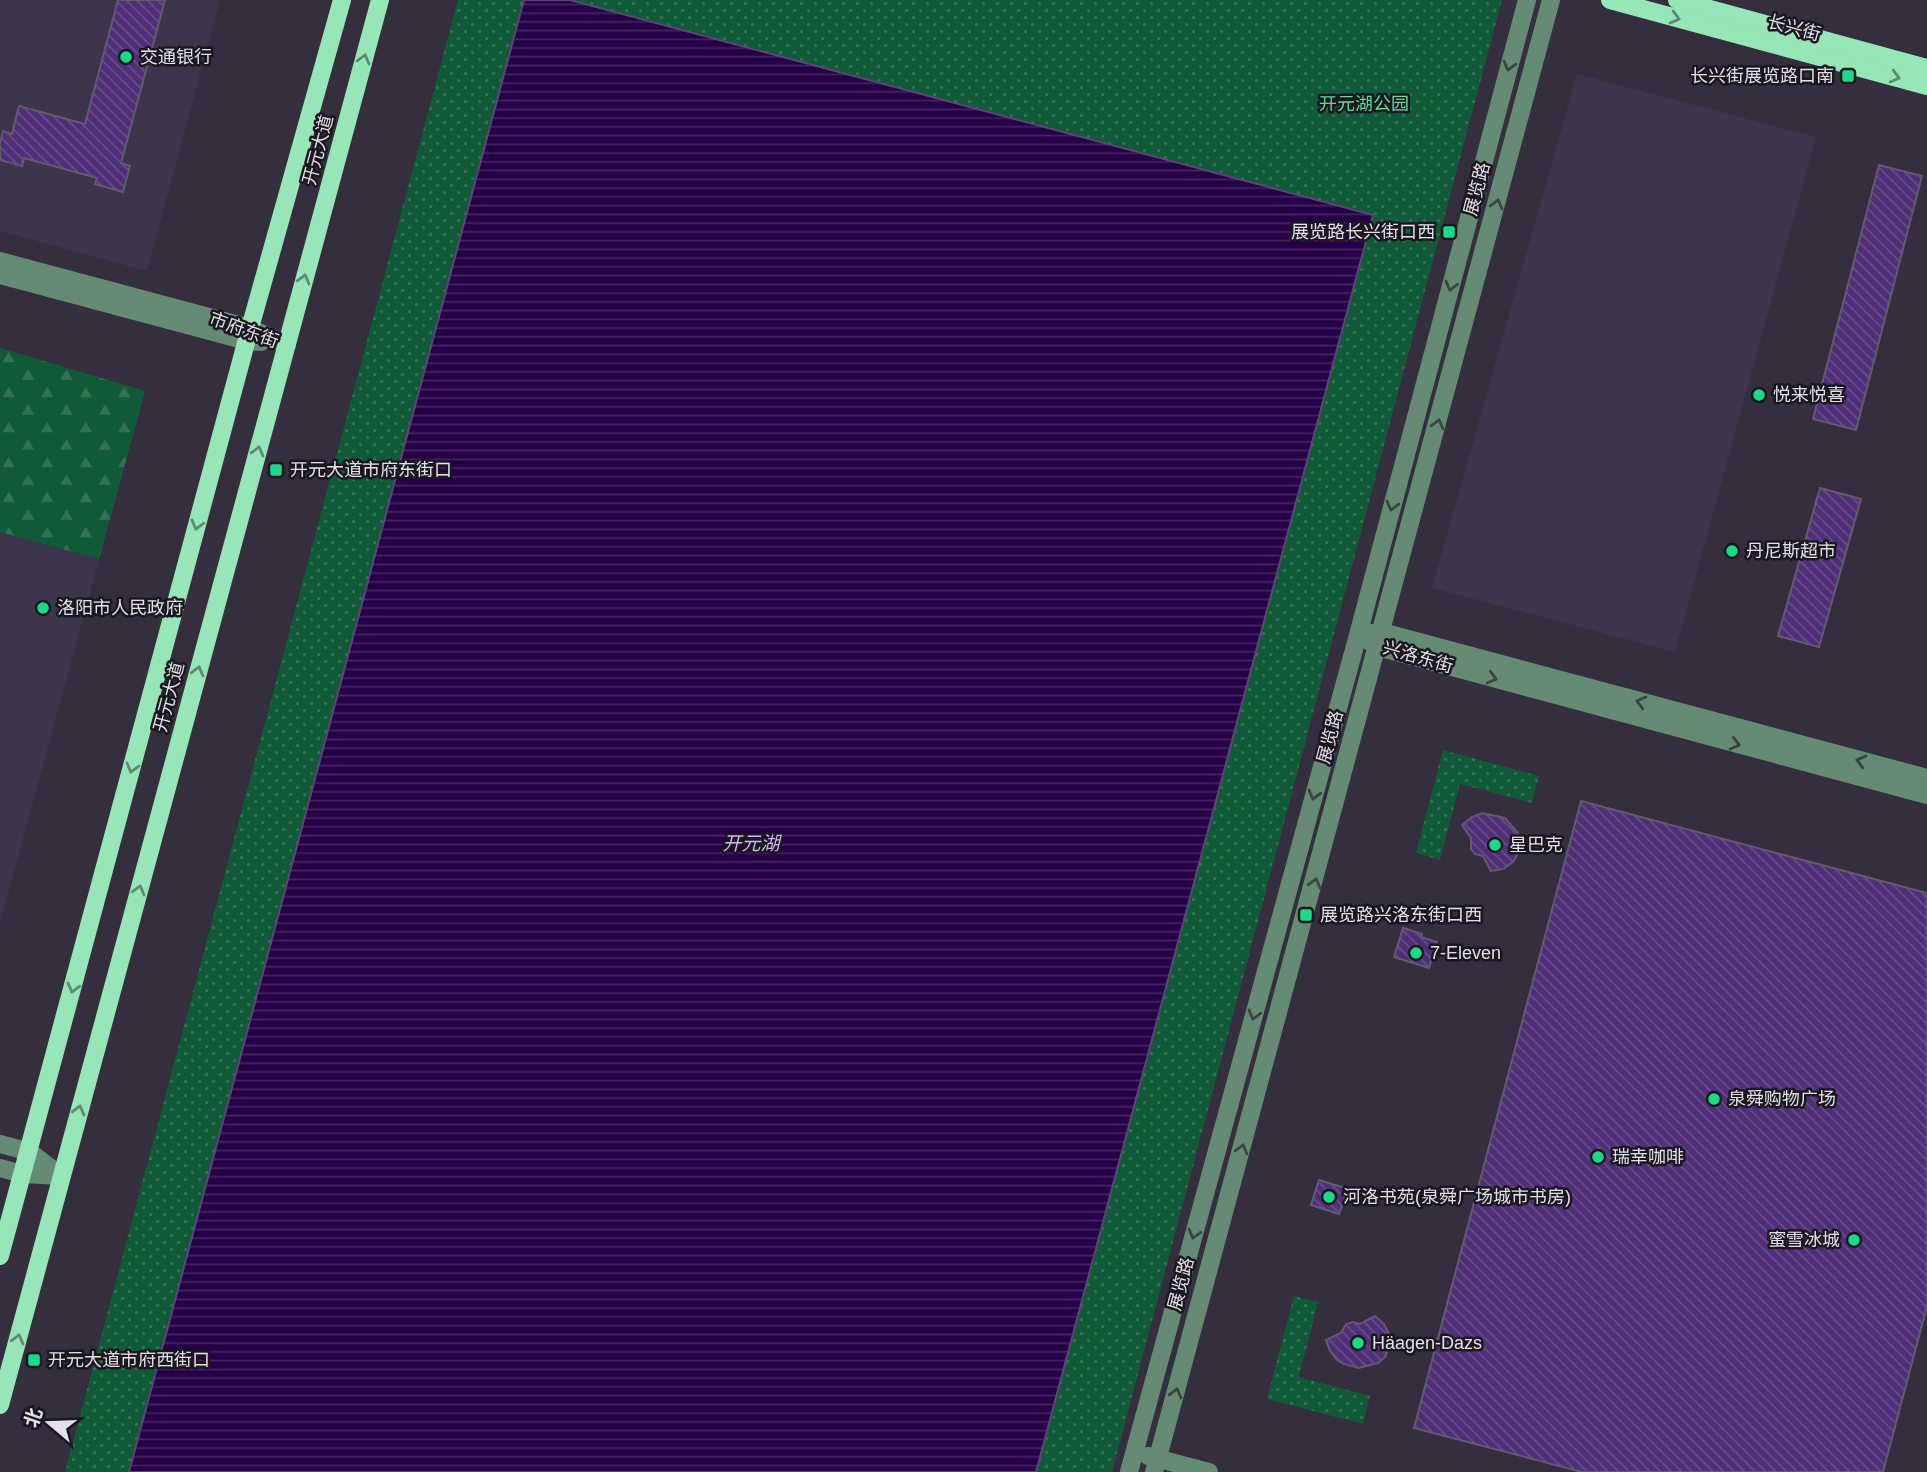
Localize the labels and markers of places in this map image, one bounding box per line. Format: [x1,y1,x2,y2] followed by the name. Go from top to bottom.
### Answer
[140,47,212,67] place label: 交通银行
[118,49,134,65] marker: 交通银行
[1690,66,1834,86] place label: 长兴街展览路口南
[1840,68,1856,84] marker: 长兴街展览路口南
[1291,222,1435,242] place label: 展览路长兴街口西
[1441,224,1457,240] marker: 展览路长兴街口西
[1773,385,1845,405] place label: 悦来悦喜
[1751,387,1767,403] marker: 悦来悦喜
[290,460,452,480] place label: 开元大道市府东街口
[268,462,284,478] marker: 开元大道市府东街口
[1746,541,1836,561] place label: 丹尼斯超市
[1724,543,1740,559] marker: 丹尼斯超市
[57,598,183,618] place label: 洛阳市人民政府
[35,600,51,616] marker: 洛阳市人民政府
[1509,835,1563,855] place label: 星巴克
[1487,837,1503,853] marker: 星巴克
[1320,905,1482,925] place label: 展览路兴洛东街口西
[1298,907,1314,923] marker: 展览路兴洛东街口西
[1430,943,1501,963] place label: 7-Eleven
[1408,945,1424,961] marker: 7-Eleven
[1728,1089,1836,1109] place label: 泉舜购物广场
[1706,1091,1722,1107] marker: 泉舜购物广场
[1612,1147,1684,1167] place label: 瑞幸咖啡
[1590,1149,1606,1165] marker: 瑞幸咖啡
[1343,1187,1571,1207] place label: 河洛书苑(泉舜广场城市书房)
[1321,1189,1337,1205] marker: 河洛书苑(泉舜广场城市书房)
[1768,1230,1840,1250] place label: 蜜雪冰城
[1846,1232,1862,1248] marker: 蜜雪冰城
[1372,1333,1482,1353] place label: Häagen-Dazs
[1350,1335,1366,1351] marker: Häagen-Dazs
[48,1350,210,1370] place label: 开元大道市府西街口
[26,1352,42,1368] marker: 开元大道市府西街口

